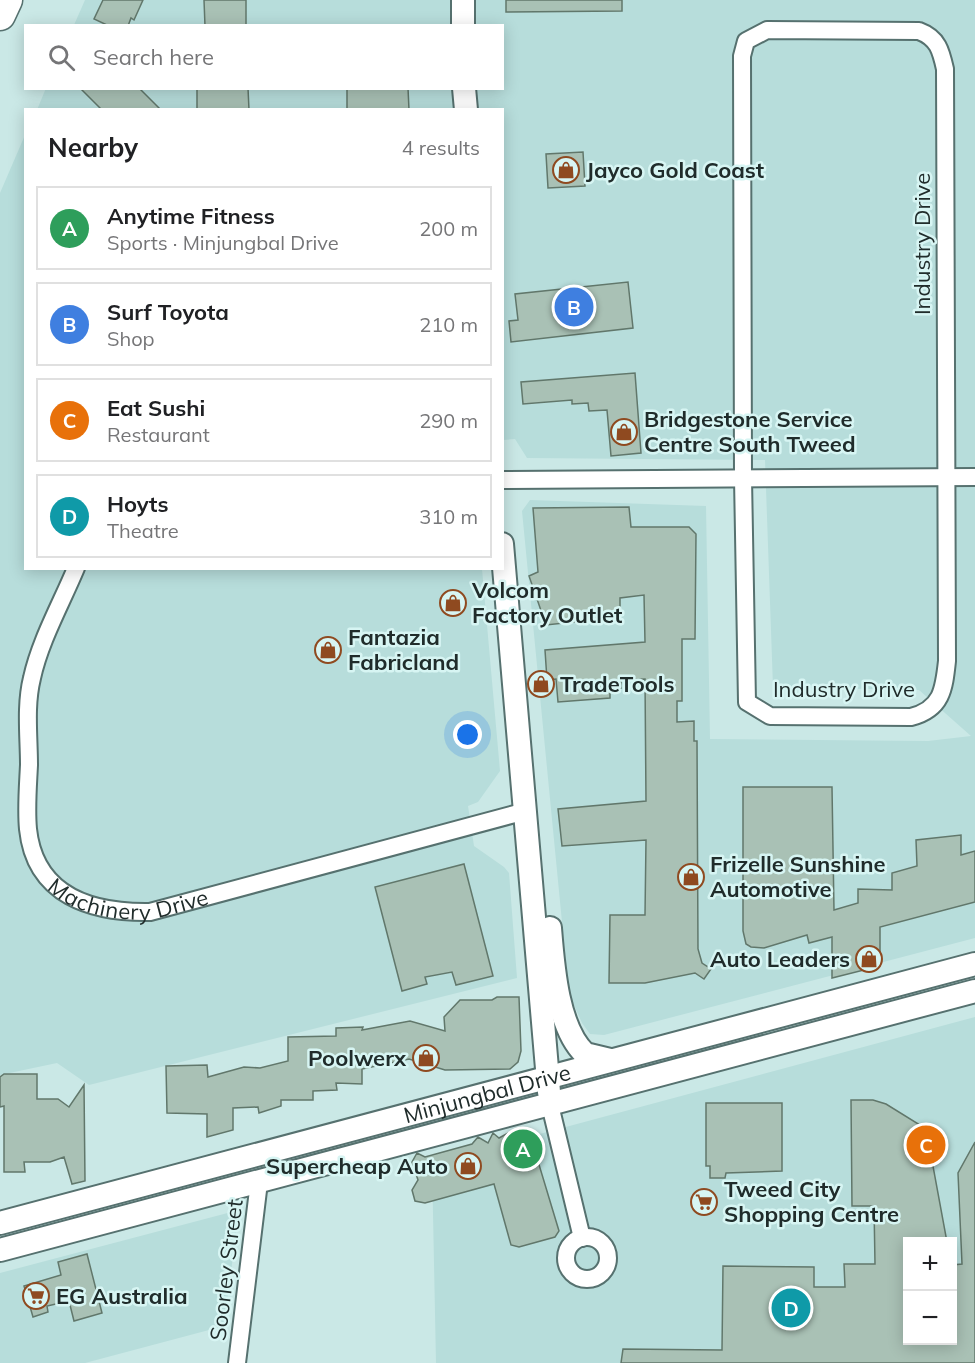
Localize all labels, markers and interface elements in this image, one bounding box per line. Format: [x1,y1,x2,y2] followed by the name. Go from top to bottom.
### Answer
[24,24,504,90] search box
[45,41,78,74] icon: search
[93,43,214,71] text: Search here
[48,131,138,164] text: Nearby
[402,135,480,160] text: 4 results
[551,155,581,185] shop icon: Jayco Gold Coast
[586,156,764,184] place label: Jayco Gold Coast
[908,173,936,315] street label: Industry Drive
[107,202,275,230] text: Anytime Fitness
[62,216,77,241] text: A
[419,216,478,241] text: 200 m
[107,230,339,255] text: Sports · Minjungbal Drive
[554,284,594,330] pin: B
[107,298,229,326] text: Surf Toyota
[63,312,76,337] text: B
[419,312,478,337] text: 210 m
[107,326,155,351] text: Shop
[107,394,205,422] text: Eat Sushi
[644,405,856,458] place label: Bridgestone Service Centre South Tweed
[63,408,76,433] text: C
[419,408,478,433] text: 290 m
[609,417,639,447] shop icon: Bridgestone Service Centre South Tweed
[107,422,210,447] text: Restaurant
[107,490,168,518] text: Hoyts
[62,504,77,529] text: D
[419,504,478,529] text: 310 m
[107,518,179,543] text: Theatre
[471,576,622,629] place label: Volcom Factory Outlet
[438,588,468,618] shop icon: Volcom Factory Outlet
[348,623,459,676] place label: Fantazia Fabricland
[313,635,343,665] shop icon: Fantazia Fabricland
[526,669,556,699] shop icon: TradeTools
[560,670,675,698] place label: TradeTools
[773,675,915,703] street label: Industry Drive
[453,720,482,749] your location
[710,850,886,903] place label: Frizelle Sunshine Automotive
[676,862,706,892] shop icon: Frizelle Sunshine Automotive
[42,872,211,926] street label: Machinery Drive
[854,944,884,974] shop icon: Auto Leaders
[710,945,850,973] place label: Auto Leaders
[411,1043,441,1073] shop icon: Poolwerx
[308,1044,407,1072] place label: Poolwerx
[401,1058,574,1129] street label: Minjungbal Drive
[906,1122,946,1168] pin: C
[504,1126,542,1172] pin: A
[453,1151,483,1181] shop icon: Supercheap Auto
[266,1152,448,1180] place label: Supercheap Auto
[724,1175,899,1228] place label: Tweed City Shopping Centre
[689,1187,719,1217] supermarket icon: Tweed City Shopping Centre
[203,1197,249,1342] street label: Soorley Street
[903,1237,957,1345] map controls
[903,1237,957,1291] button: +
[21,1281,51,1311] supermarket icon: EG Australia
[56,1282,188,1310] place label: EG Australia
[772,1286,810,1330] pin: D
[903,1291,957,1345] button: −

